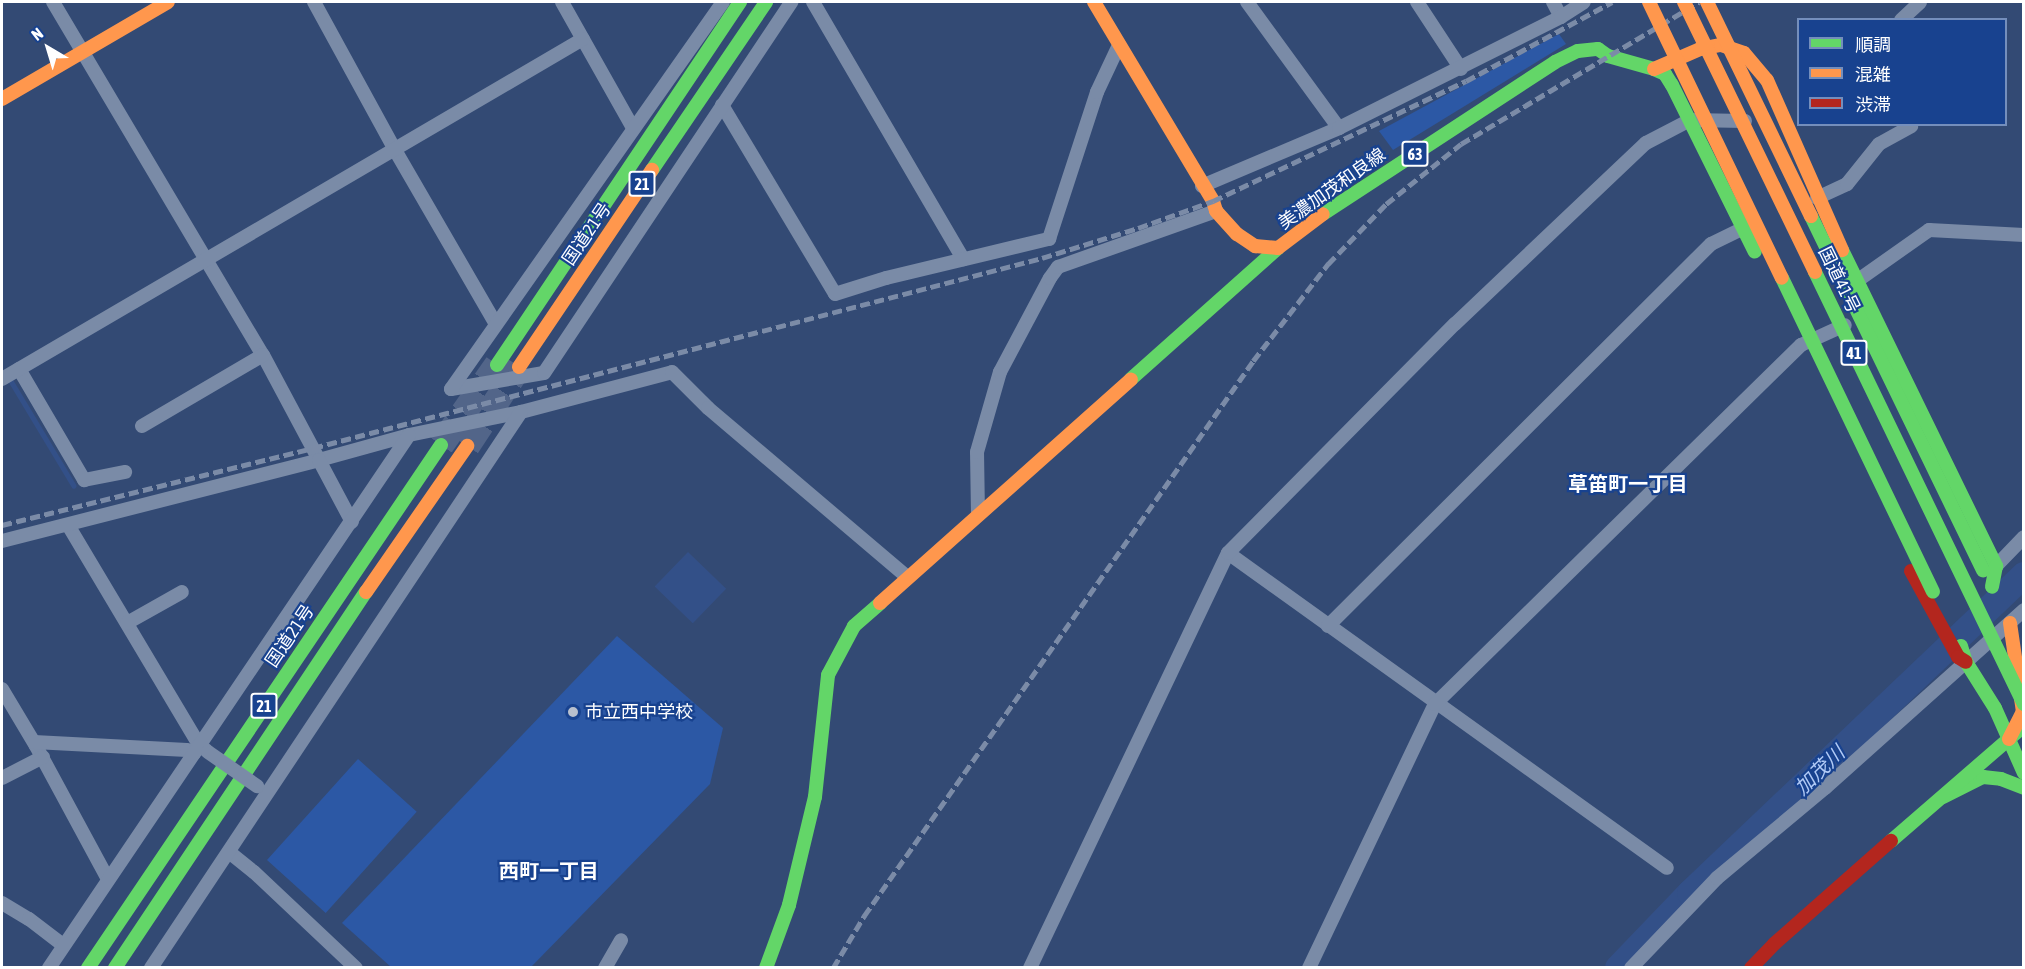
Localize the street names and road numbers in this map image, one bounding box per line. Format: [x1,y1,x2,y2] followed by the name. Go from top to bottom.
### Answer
[1400,141,1430,167] road number: 63
[1274,144,1390,234] street label: 美濃加茂和良線
[627,171,657,197] road number: 21
[558,199,616,269] street label: 国道21号
[1814,243,1864,317] street label: 国道41号
[1839,340,1869,366] road number: 41
[261,601,319,671] street label: 国道21号
[249,693,279,719] road number: 21

